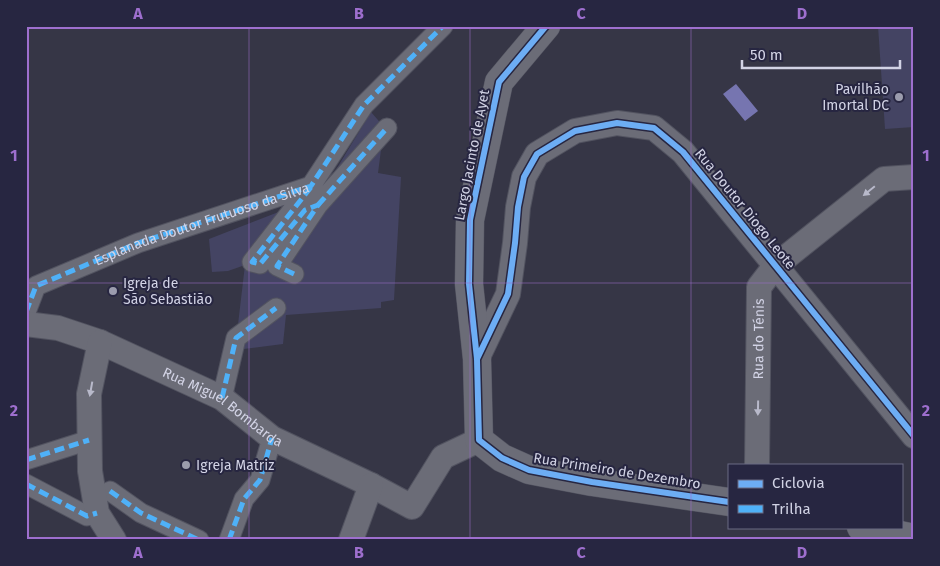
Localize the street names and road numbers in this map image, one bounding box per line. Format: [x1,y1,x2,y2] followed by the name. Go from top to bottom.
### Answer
[451,87,493,222] street label: Largo Jacinto de Ayet
[691,145,799,273] street label: Rua Doutor Diogo Leote
[92,179,311,269] street label: Esplanada Doutor Frutuoso da Silva
[749,298,767,380] street label: Rua do Ténis
[160,363,285,450] street label: Rua Miguel Bombarda
[532,449,702,493] street label: Rua Primeiro de Dezembro

